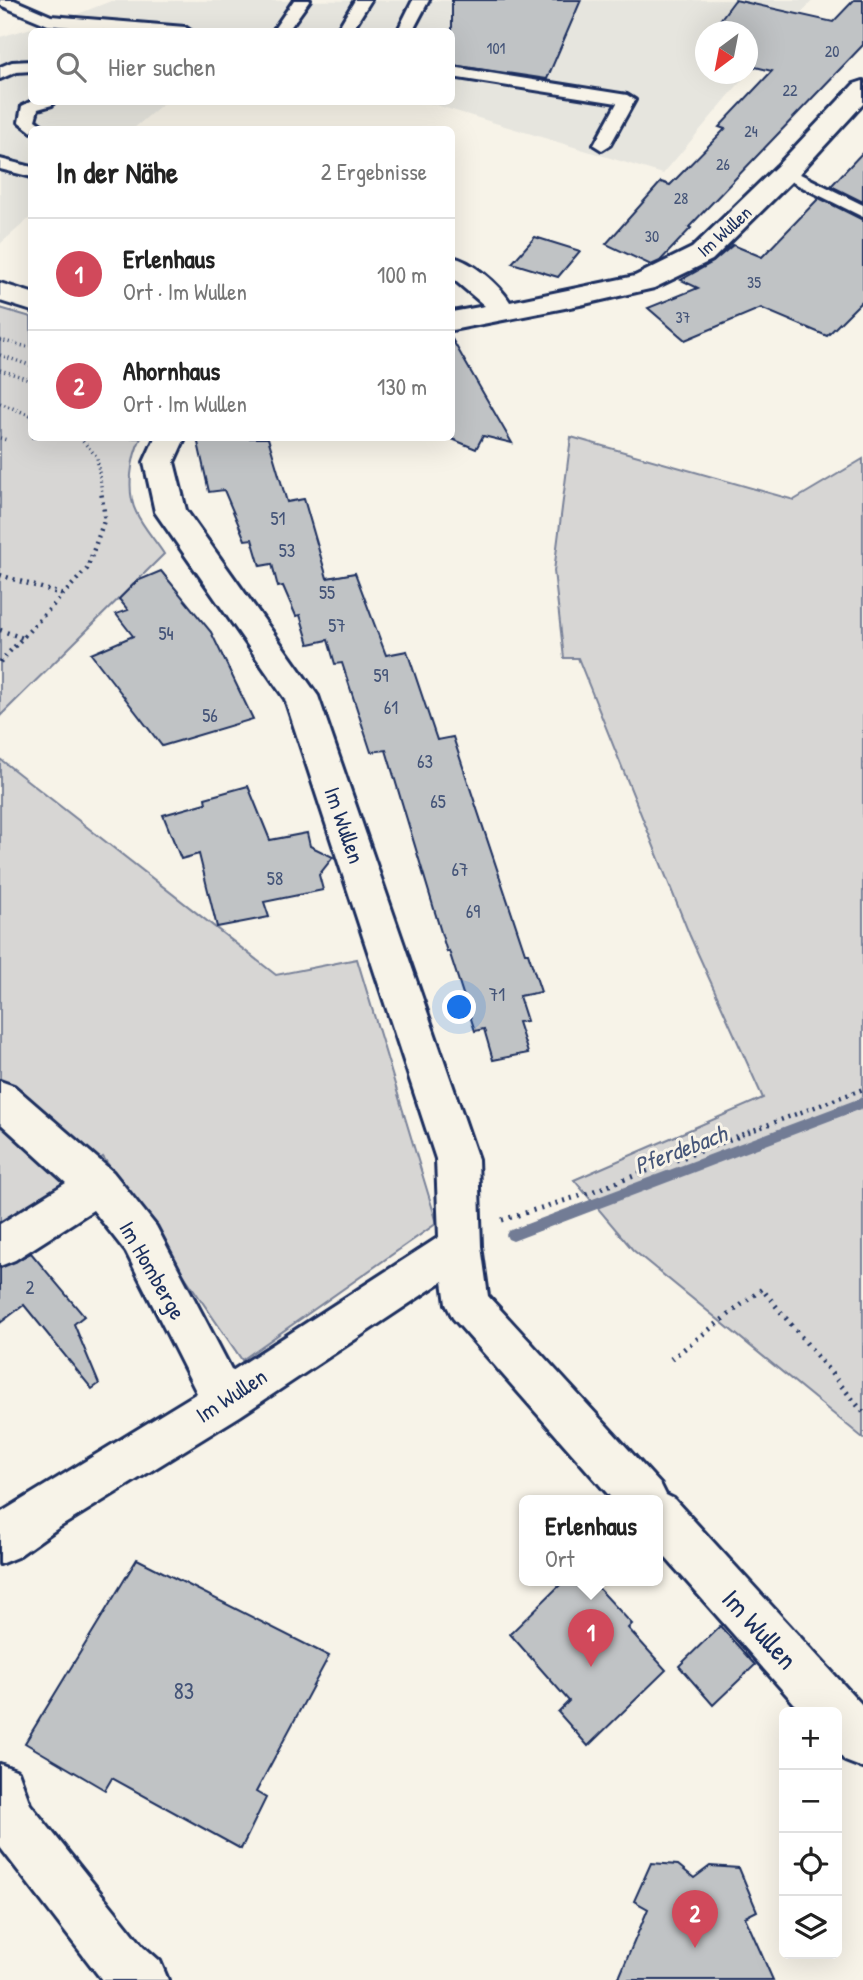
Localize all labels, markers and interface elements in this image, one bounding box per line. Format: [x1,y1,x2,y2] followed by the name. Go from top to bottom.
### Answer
[695,21,758,84] north arrow
[28,28,455,105] search box
[487,37,506,59] house number: 101
[825,40,839,62] house number: 20
[52,48,90,86] icon: search
[108,49,216,84] text: Hier suchen
[783,79,798,101] house number: 22
[744,120,758,142] house number: 24
[56,152,178,192] text: In der Nähe
[716,153,730,175] house number: 26
[321,156,427,187] text: 2 Ergebnisse
[674,187,688,209] house number: 28
[691,199,757,263] street label: Im Wullen
[645,225,659,247] house number: 30
[123,241,215,276] text: Erlenhaus
[75,259,83,290] text: 1
[377,259,427,290] text: 100 m
[747,271,761,293] house number: 35
[123,276,247,307] text: Ort · Im Wullen
[675,306,691,328] house number: 37
[123,353,220,388] text: Ahornhaus
[74,371,84,402] text: 2
[377,371,427,402] text: 130 m
[123,388,247,419] text: Ort · Im Wullen
[271,505,286,531] house number: 51
[279,537,295,563] house number: 53
[319,579,335,605] house number: 55
[328,612,346,638] house number: 57
[158,620,174,646] house number: 54
[373,662,389,688] house number: 59
[384,694,398,720] house number: 61
[202,702,218,728] house number: 56
[417,748,433,774] house number: 63
[317,783,373,867] street label: Im Wullen
[430,788,446,814] house number: 65
[452,856,469,882] house number: 67
[267,865,283,891] house number: 58
[466,898,480,924] house number: 69
[489,981,505,1007] house number: 71
[442,990,476,1024] your location
[629,1116,733,1181] water label: Pferdebach
[112,1215,194,1325] street label: Im Homberge
[26,1274,35,1300] house number: 2
[189,1360,273,1430] street label: Im Wullen
[519,1495,663,1586] popup
[545,1508,637,1543] text: Erlenhaus
[545,1543,575,1574] text: Ort
[714,1580,806,1678] street label: Im Wullen
[568,1609,614,1667] pin: 1
[174,1675,194,1706] house number: 83
[779,1707,842,1959] map controls
[779,1707,842,1770] button: +
[779,1770,842,1833] button: −
[779,1833,842,1896] button: locate
[672,1890,718,1948] pin: 2
[779,1896,842,1959] button: layers

